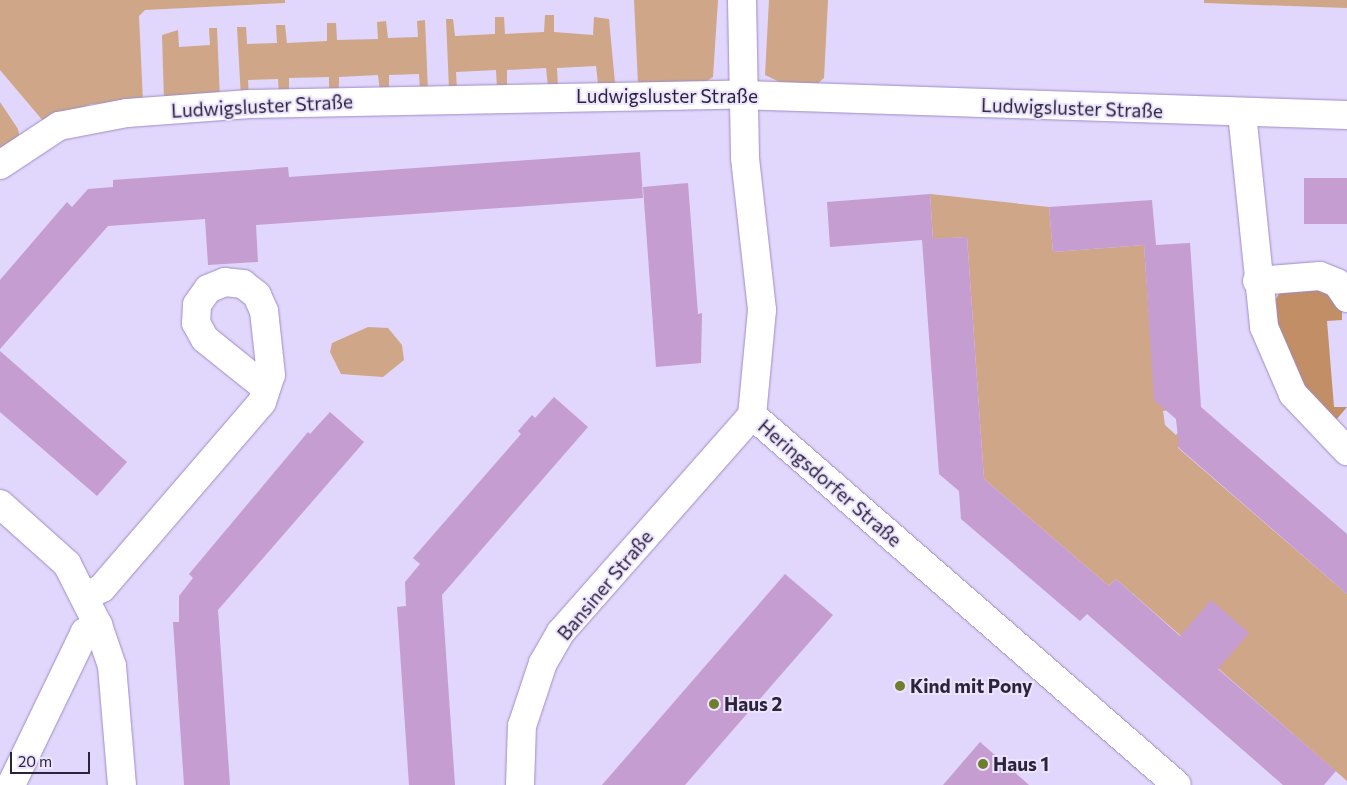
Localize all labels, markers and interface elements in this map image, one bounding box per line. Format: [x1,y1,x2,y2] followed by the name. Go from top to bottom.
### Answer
[576,85,758,107] street label: Ludwigsluster Straße
[171,90,353,122] street label: Ludwigsluster Straße
[981,93,1163,123] street label: Ludwigsluster Straße
[754,415,906,551] street label: Heringsdorfer Straße
[552,525,658,645] street label: Bansiner Straße
[910,675,1032,697] place label: Kind mit Pony
[894,680,906,692] marker: Kind mit Pony
[724,693,782,715] place label: Haus 2
[708,698,720,710] marker: Haus 2
[12,742,92,774] scale bar
[18,752,52,770] text: 20 m
[993,753,1049,775] place label: Haus 1
[977,758,989,770] marker: Haus 1

